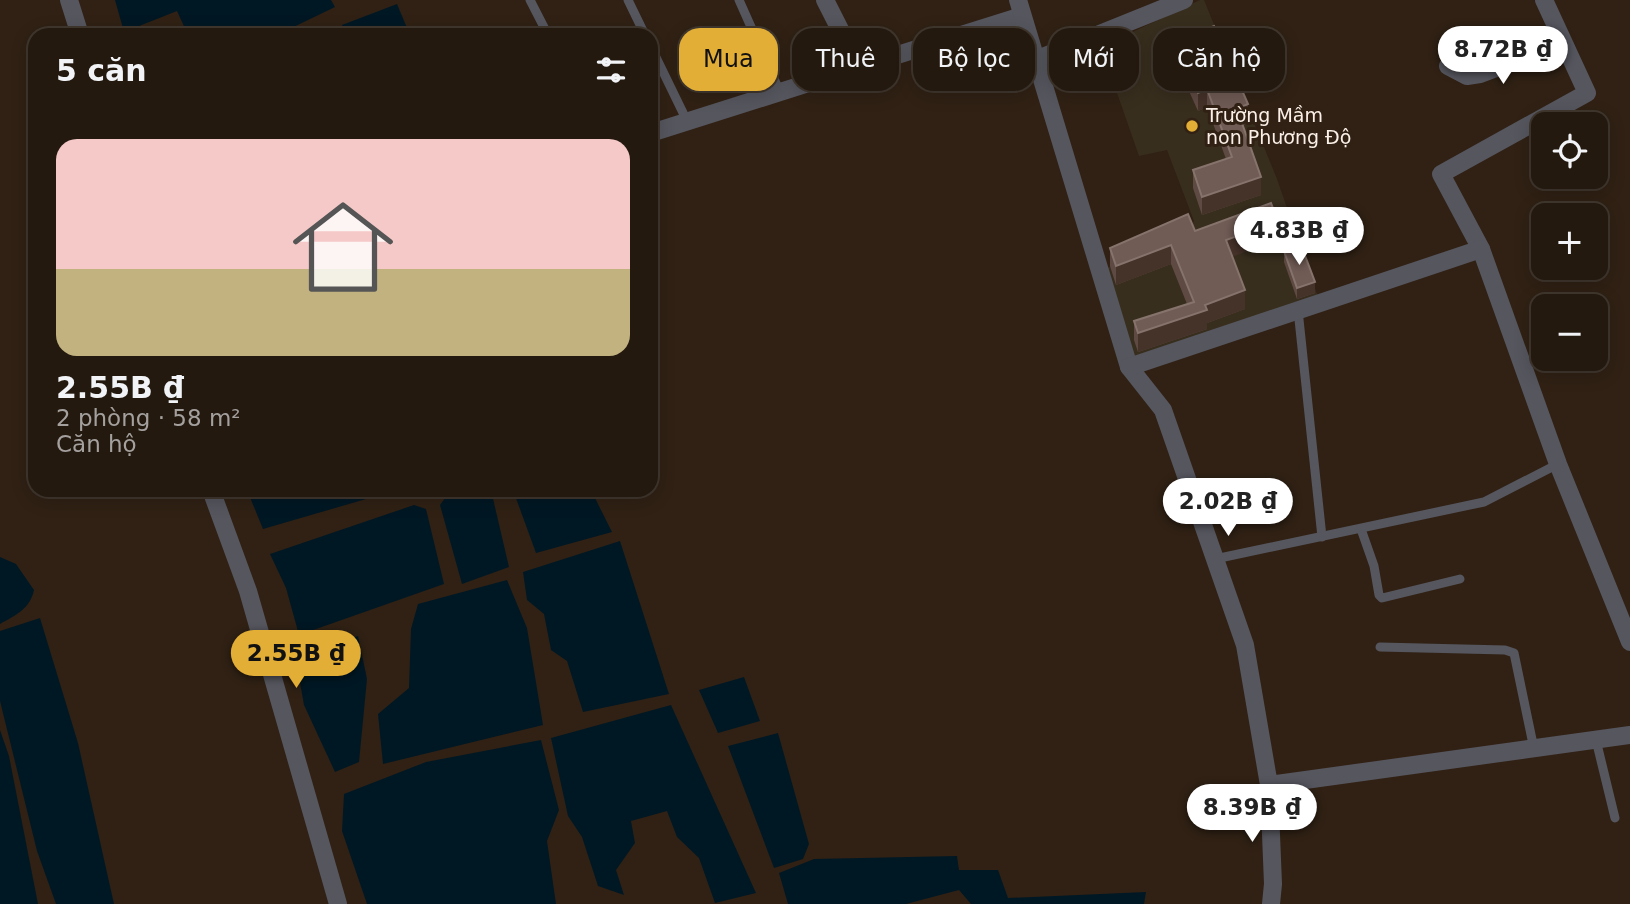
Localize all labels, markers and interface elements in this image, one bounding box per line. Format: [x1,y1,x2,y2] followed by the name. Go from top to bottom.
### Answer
[1438,27,1568,86] pin: 8.72B ₫
[679,28,778,91] chip: Mua
[792,28,899,91] chip: Thuê
[913,28,1035,91] chip: Bộ lọc
[1049,28,1139,91] chip: Mới
[1153,28,1285,91] chip: Căn hộ
[1454,36,1552,62] text: 8.72B ₫
[592,51,630,89] icon: filters
[56,53,147,88] text: 5 căn
[1205,104,1351,148] place label: Trường Mầm non Phương Độ
[1531,112,1608,371] map controls
[1531,112,1608,189] button: locate
[1184,118,1200,134] marker: Trường Mầm non Phương Độ
[280,184,406,310] icon: home
[1531,203,1608,280] button: +
[1234,208,1364,267] pin: 4.83B ₫
[1250,217,1348,243] text: 4.83B ₫
[1531,294,1608,371] button: −
[56,370,184,405] text: 2.55B ₫
[56,405,241,431] text: 2 phòng · 58 m²
[56,431,137,457] text: Căn hộ
[1163,478,1293,538] pin: 2.02B ₫
[1179,488,1277,514] text: 2.02B ₫
[231,630,361,690] pin: 2.55B ₫
[247,640,345,666] text: 2.55B ₫
[1187,784,1317,844] pin: 8.39B ₫
[1203,794,1301,820] text: 8.39B ₫

